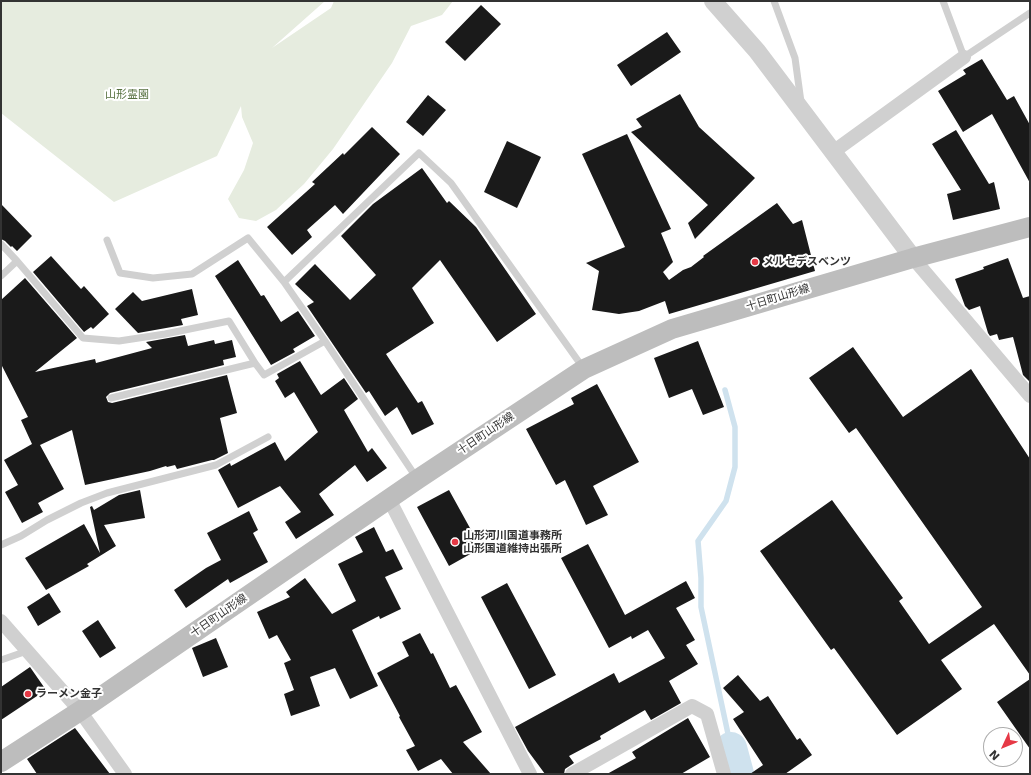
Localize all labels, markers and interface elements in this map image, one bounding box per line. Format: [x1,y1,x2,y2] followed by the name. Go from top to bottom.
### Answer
[105,88,149,102] park label: 山形霊園
[763,255,851,269] place label: メルセデスベンツ
[750,257,760,267] marker: メルセデスベンツ
[745,282,811,314] street label: 十日町山形線
[455,410,517,458] street label: 十日町山形線
[463,529,562,555] place label: 山形河川国道事務所 山形国道維持出張所
[450,537,460,547] marker: 山形河川国道事務所 山形国道維持出張所
[188,592,250,640] street label: 十日町山形線
[36,687,102,701] place label: ラーメン金子
[23,689,33,699] marker: ラーメン金子
[983,727,1023,767] north arrow
[987,747,1003,763] text: N

